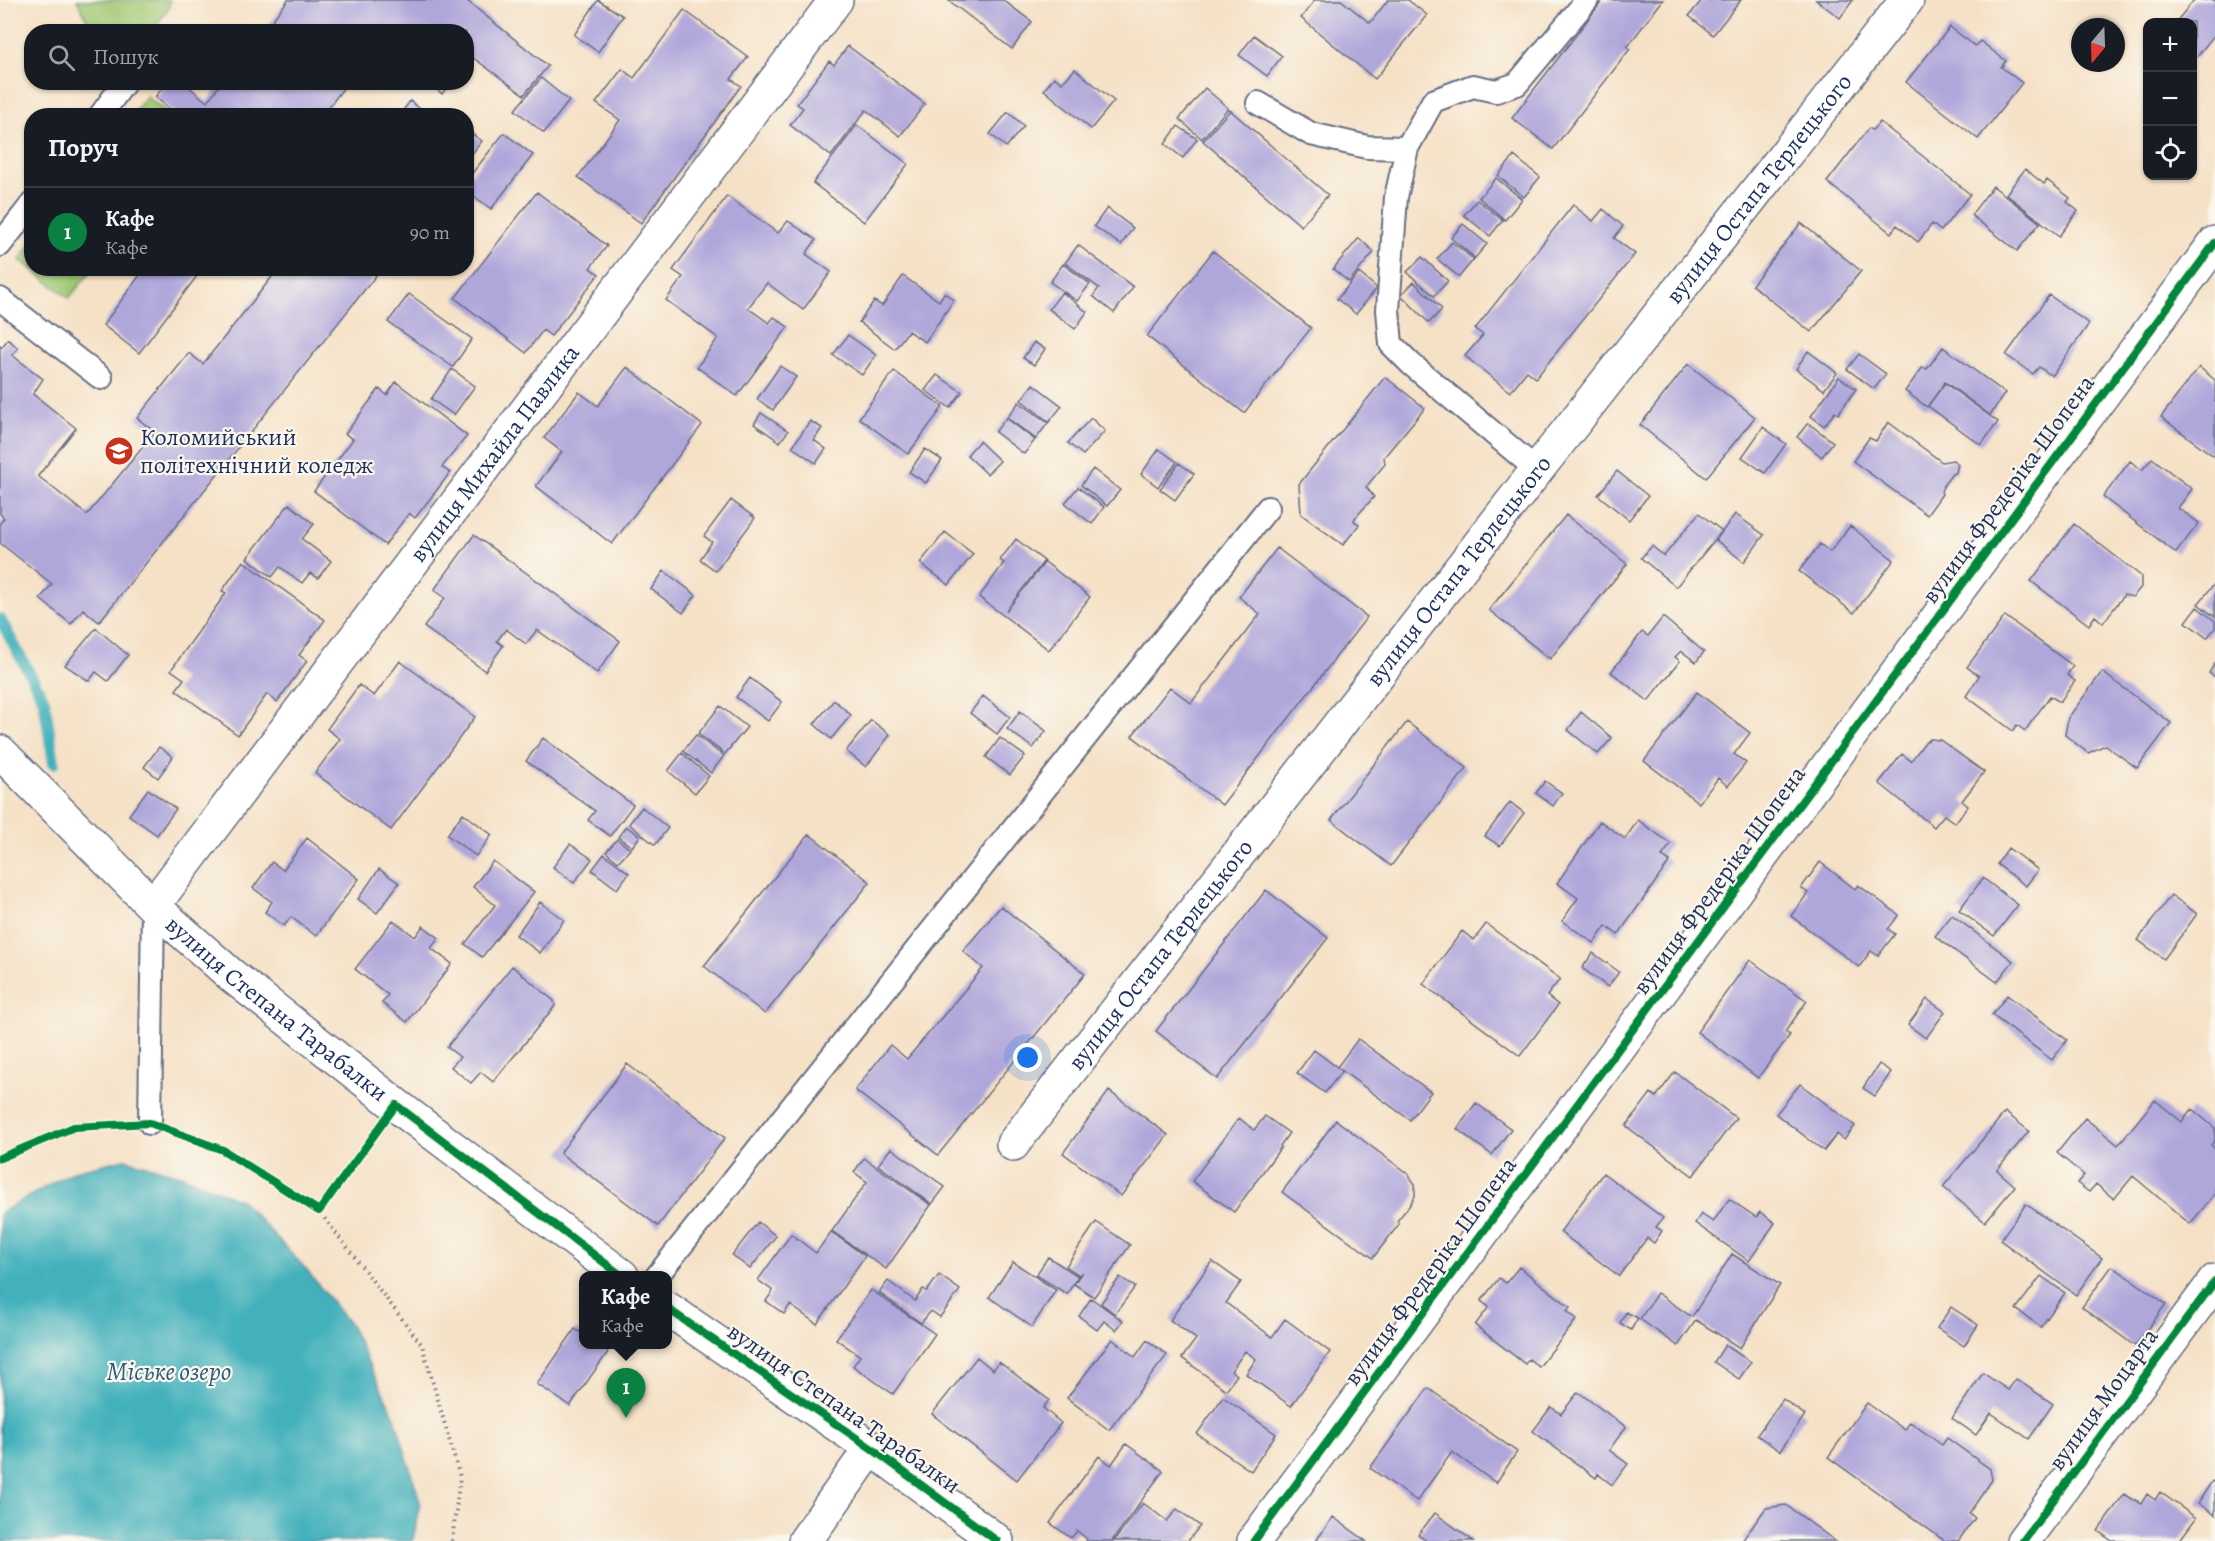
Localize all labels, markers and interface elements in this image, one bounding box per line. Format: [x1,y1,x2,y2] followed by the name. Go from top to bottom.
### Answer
[2071,18,2125,72] north arrow
[2143,18,2197,180] map controls
[2143,18,2197,72] button: +
[24,24,474,90] search box
[45,41,78,74] icon: search
[93,42,159,72] text: Пошук
[1658,67,1859,310] street label: вулиця Остапа Терлецького
[2143,72,2197,126] button: −
[2143,126,2197,180] button: locate
[48,130,119,165] text: Поруч
[105,204,154,234] text: Кафе
[64,219,71,246] text: 1
[410,219,450,246] text: 90 m
[105,234,148,261] text: Кафе
[402,338,587,569] street label: вулиця Михайла Павлика
[1914,368,2102,610] street label: вулиця Фредеріка Шопена
[140,421,373,481] place label: Коломийський політехнічний коледж
[103,435,135,467] school or university icon: Коломийський політехнічний коледж
[1359,449,1559,693] street label: вулиця Остапа Терлецького
[1625,759,1813,1001] street label: вулиця Фредеріка Шопена
[1060,832,1260,1077] street label: вулиця Остапа Терлецького
[159,909,395,1109] street label: вулиця Степана Тарабалки
[1013,1043,1042,1072] your location
[1336,1150,1524,1392] street label: вулиця Фредеріка Шопена
[579,1271,672,1349] popup
[601,1282,650,1312] text: Кафе
[601,1312,644,1339] text: Кафе
[721,1315,967,1501] street label: вулиця Степана Тарабалки
[2040,1321,2166,1477] street label: вулиця Моцарта
[107,1354,231,1389] water label: Міське озеро
[606,1368,646,1418] pin: 1

